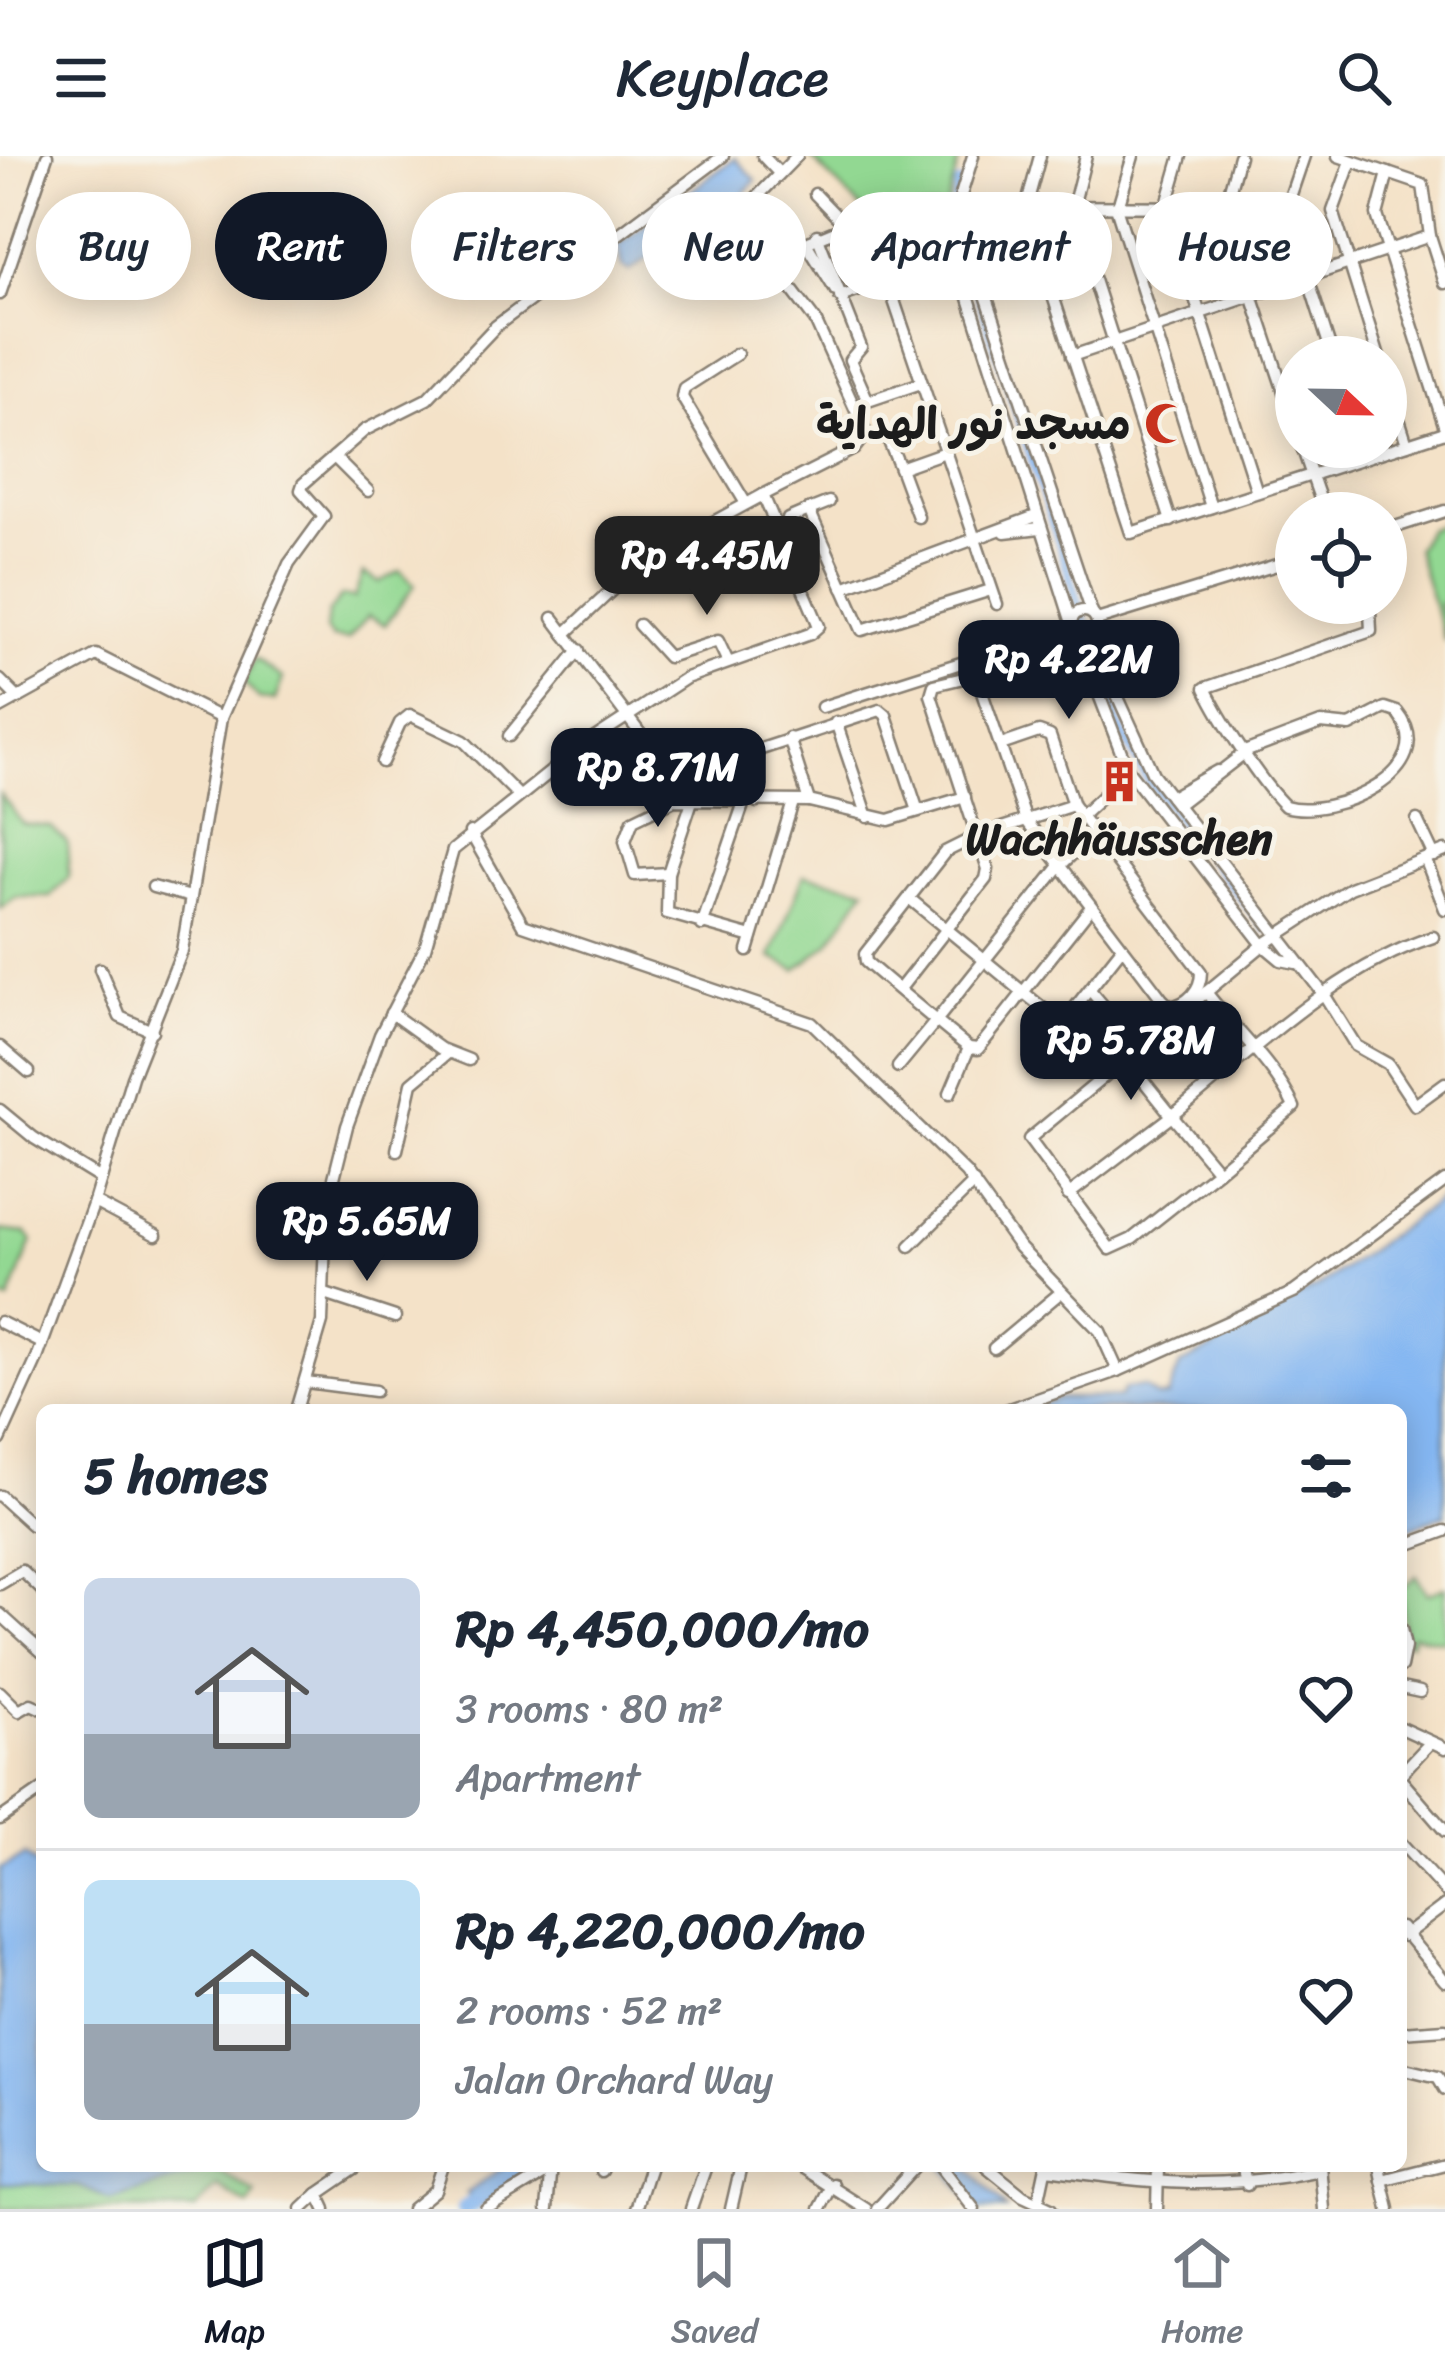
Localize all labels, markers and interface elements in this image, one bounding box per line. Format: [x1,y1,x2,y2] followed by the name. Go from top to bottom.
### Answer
[616,30,829,126] text: Keyplace
[48,45,114,111] icon: menu
[1331,45,1397,111] icon: search
[36,192,191,300] chip: Buy
[215,192,387,300] chip: Rent
[411,192,618,300] chip: Filters
[642,192,806,300] chip: New
[830,192,1112,300] chip: Apartment
[1136,192,1333,300] chip: House
[1275,336,1407,468] north arrow
[1275,336,1407,624] map controls
[816,384,1131,464] place label: مسجد نور الهداية
[1142,400,1188,446] mosque icon: مسجد نور الهداية
[1275,492,1407,624] button: locate
[583,516,831,618] pin: Rp 4.45M
[622,520,792,589] text: Rp 4.45M
[945,620,1193,722] pin: Rp 4.22M
[985,624,1153,693] text: Rp 4.22M
[534,728,782,830] pin: Rp 8.71M
[578,732,738,801] text: Rp 8.71M
[1096,759,1142,805] building icon: Wachhäusschen
[966,799,1273,879] place label: Wachhäusschen
[1007,1001,1255,1103] pin: Rp 5.78M
[1047,1005,1215,1074] text: Rp 5.78M
[243,1182,491,1284] pin: Rp 5.65M
[283,1186,451,1255] text: Rp 5.65M
[84,1431,267,1521] text: 5 homes
[1293,1443,1359,1509] icon: filters
[456,1584,869,1674] text: Rp 4,450,000/mo
[180,1626,324,1770] icon: home
[1293,1665,1359,1731] icon: heart
[456,1674,723,1743] text: 3 rooms · 80 m²
[456,1743,640,1812] text: Apartment
[456,1886,865,1976] text: Rp 4,220,000/mo
[180,1928,324,2072] icon: home
[1293,1967,1359,2033] icon: heart
[456,1976,723,2045] text: 2 rooms · 52 m²
[456,2045,773,2114] text: Jalan Orchard Way
[202,2230,268,2360] tab: Map
[671,2230,758,2360] tab: Saved
[1161,2230,1243,2360] tab: Home

